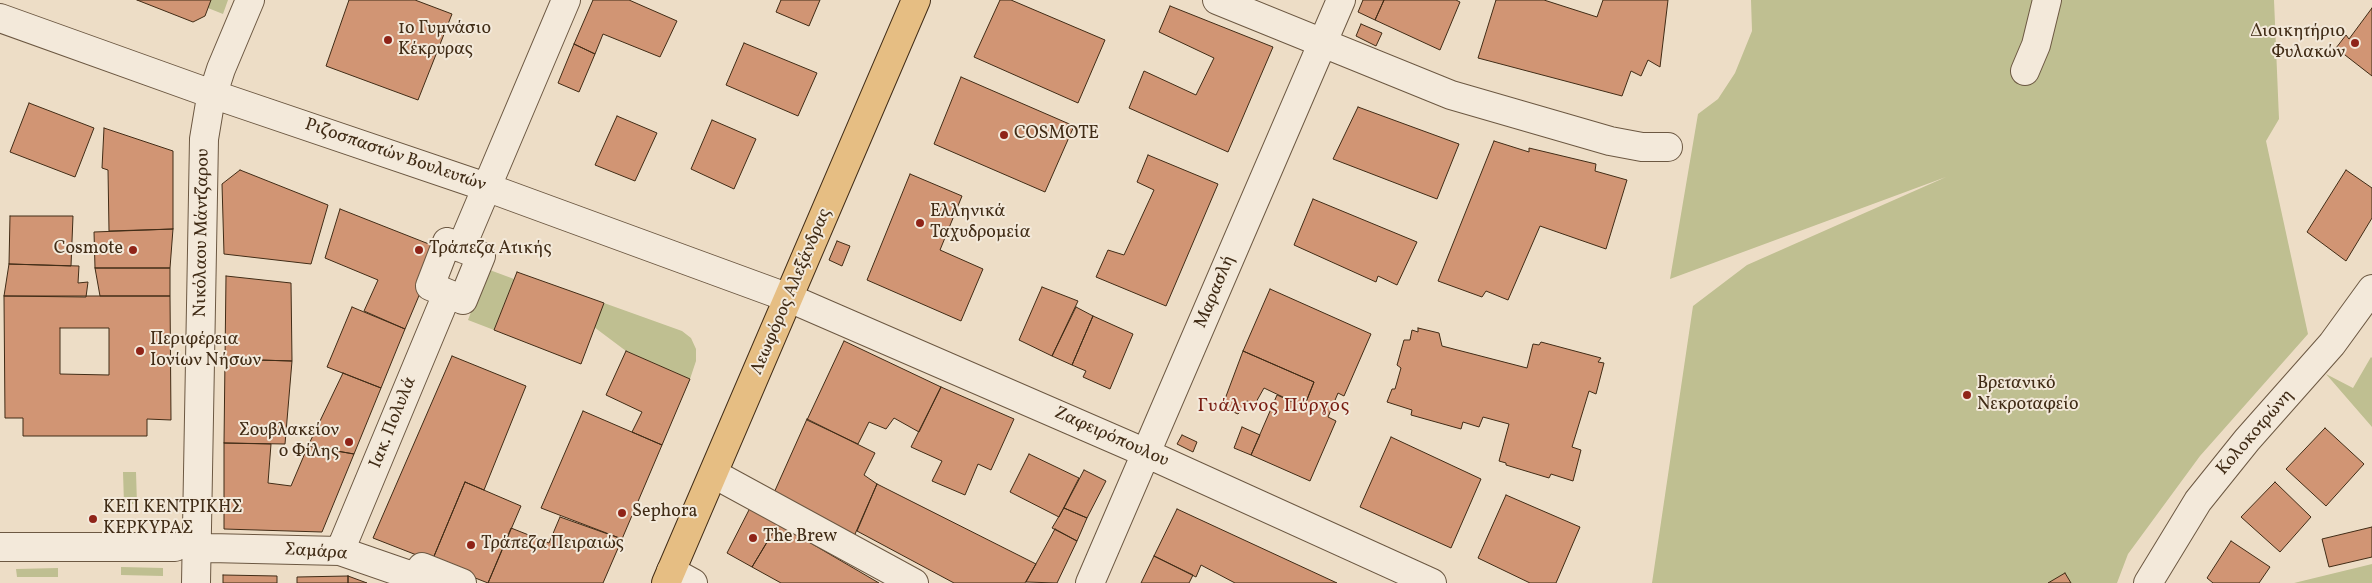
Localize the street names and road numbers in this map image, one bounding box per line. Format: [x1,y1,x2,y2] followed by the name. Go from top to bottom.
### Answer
[302,115,488,197] street label: Ριζοσπαστών Βουλευτών
[191,148,215,318] street label: Νικόλαου Μάντζαρου
[747,206,837,378] street label: Λεωφόρος Αλεξάνδρας
[1191,252,1241,332] street label: Μαρασλή
[366,374,422,472] street label: Ιακ. Πολυλά
[2213,386,2299,480] street label: Κολοκοτρώνη
[1050,403,1172,473] street label: Ζαφειρόπουλου
[284,540,348,566] street label: Σαμάρα

